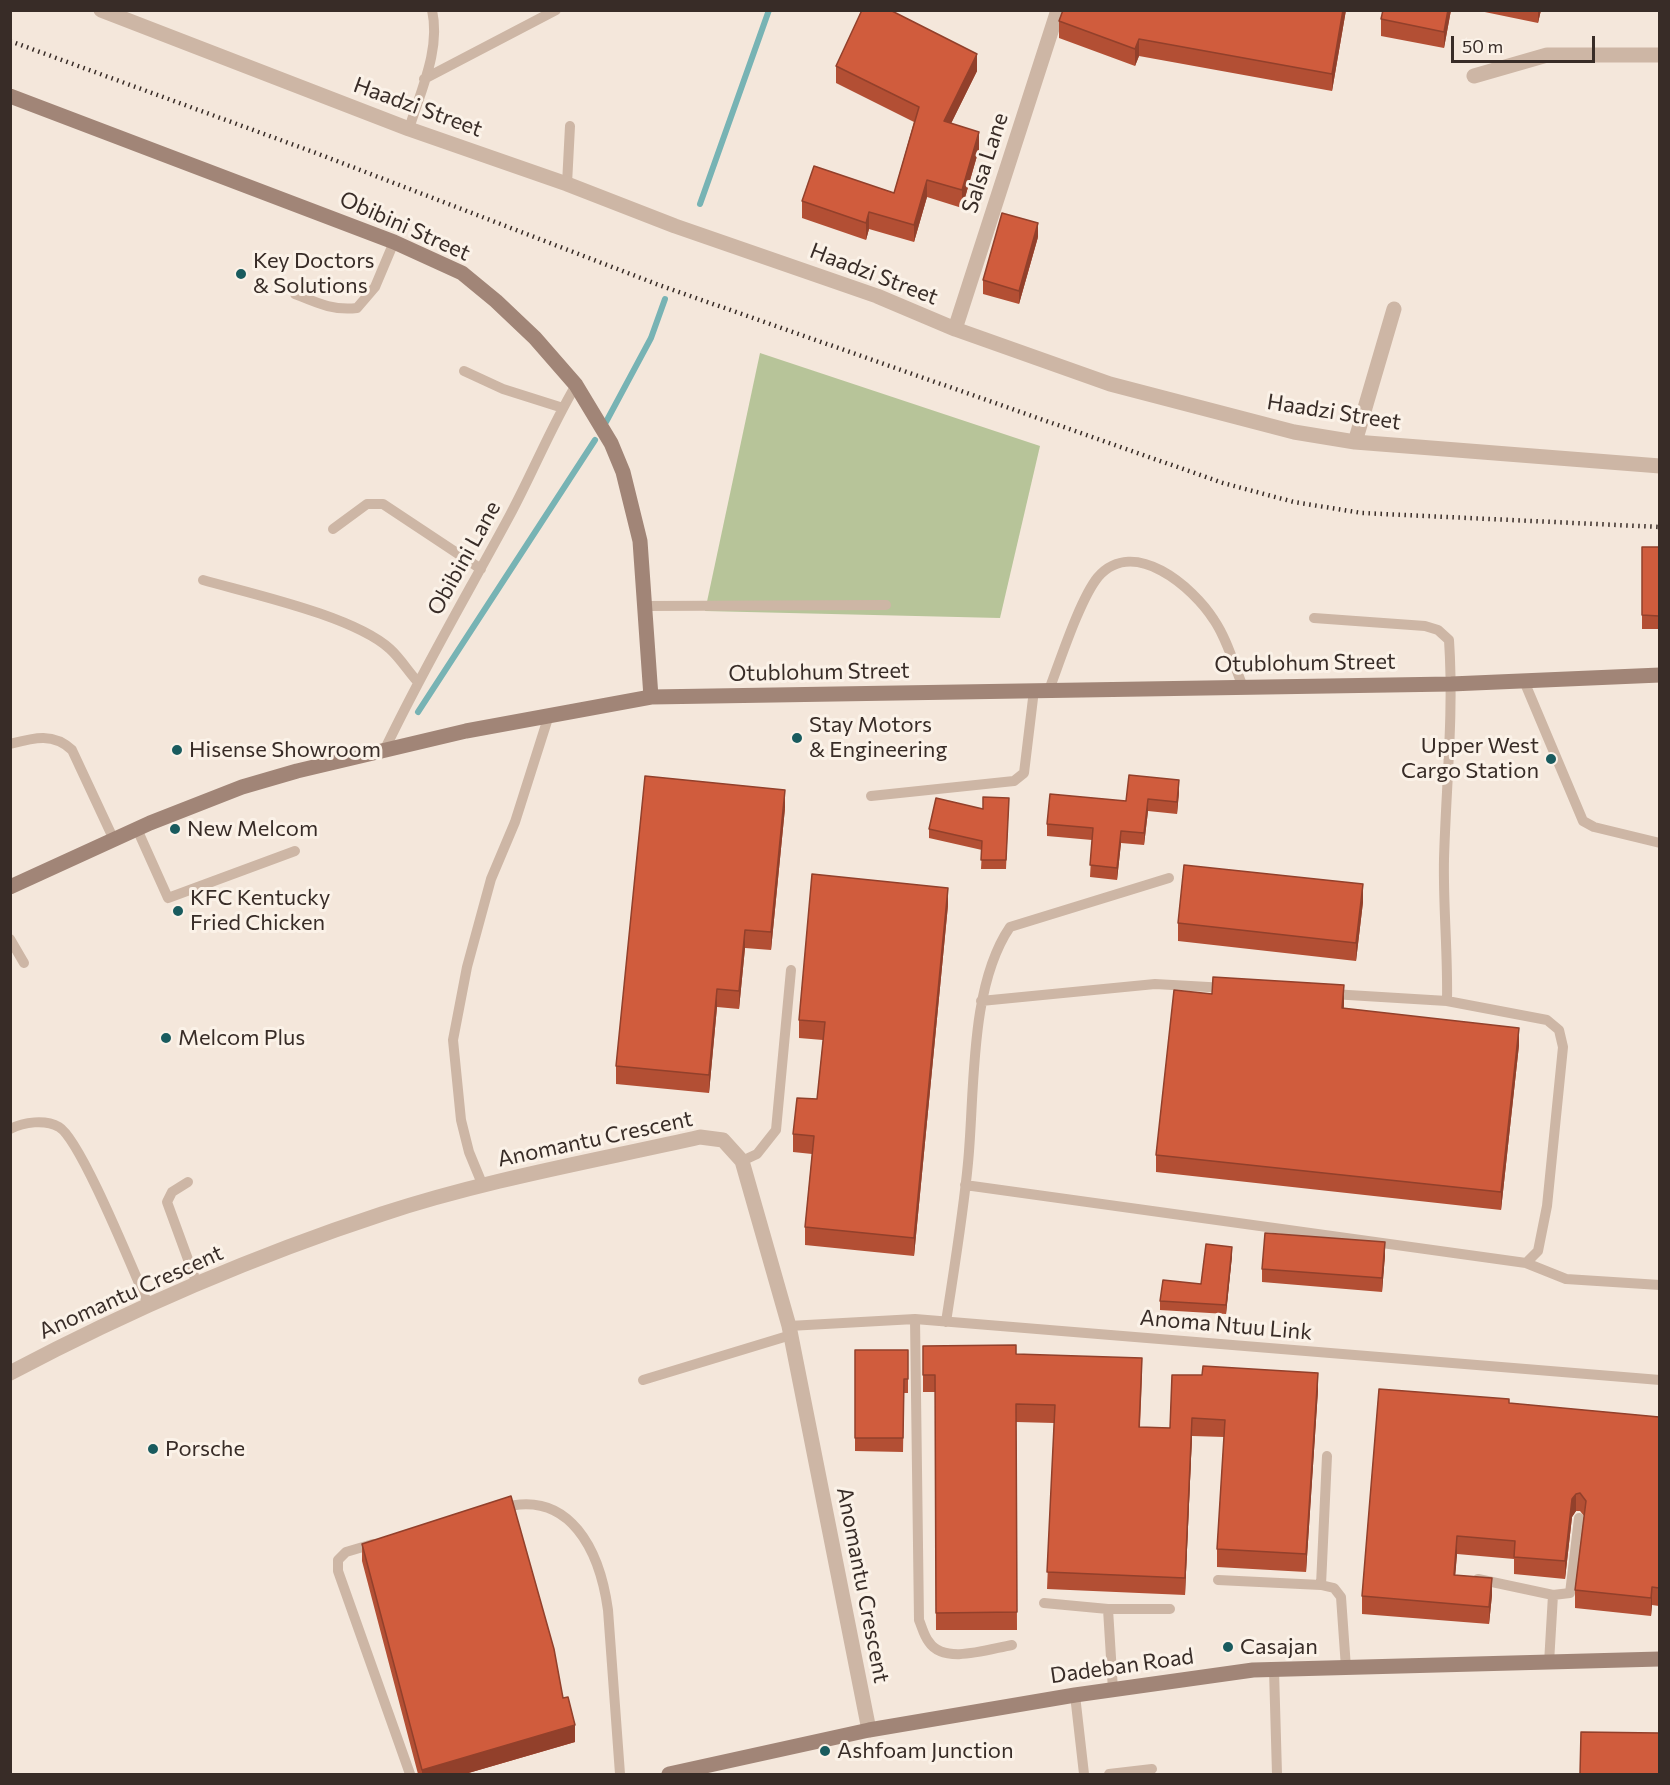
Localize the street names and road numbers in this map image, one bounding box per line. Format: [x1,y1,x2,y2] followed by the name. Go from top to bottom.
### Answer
[350,71,486,143] street label: Haadzi Street
[956,109,1014,217] street label: Salsa Lane
[336,185,474,267] street label: Obibini Street
[806,237,942,311] street label: Haadzi Street
[1265,388,1403,436] street label: Haadzi Street
[422,496,506,620] street label: Obibini Lane
[1214,648,1396,678] street label: Otublohum Street
[728,657,910,687] street label: Otublohum Street
[495,1105,695,1173] street label: Anomantu Crescent
[35,1239,227,1345] street label: Anomantu Crescent
[1139,1304,1313,1346] street label: Anoma Ntuu Link
[831,1485,895,1685] street label: Anomantu Crescent
[1049,1643,1195,1689] street label: Dadeban Road

